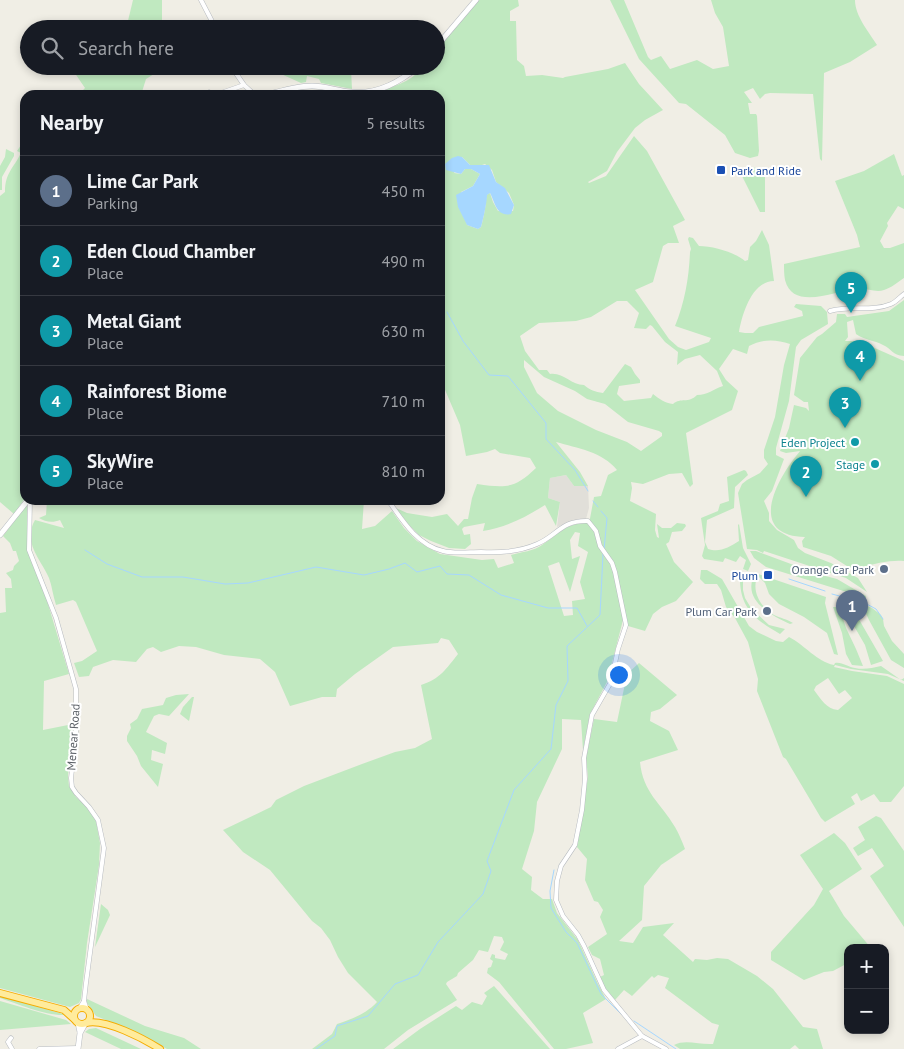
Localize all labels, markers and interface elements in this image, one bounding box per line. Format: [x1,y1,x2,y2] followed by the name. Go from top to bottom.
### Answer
[20,20,445,75] search box
[38,34,66,62] icon: search
[78,36,174,60] text: Search here
[40,109,103,136] text: Nearby
[366,113,425,133] text: 5 results
[731,163,801,178] place label: Park and Ride
[715,164,727,176] marker: Park and Ride
[87,169,198,193] text: Lime Car Park
[51,181,61,201] text: 1
[382,181,425,201] text: 450 m
[87,193,138,213] text: Parking
[87,239,255,263] text: Eden Cloud Chamber
[51,251,61,271] text: 2
[382,251,425,271] text: 490 m
[87,263,124,283] text: Place
[835,272,867,313] pin: 5
[87,309,181,333] text: Metal Giant
[51,321,61,341] text: 3
[382,321,425,341] text: 630 m
[87,333,124,353] text: Place
[844,340,876,381] pin: 4
[87,379,227,403] text: Rainforest Biome
[829,387,861,428] pin: 3
[51,391,61,411] text: 4
[382,391,425,411] text: 710 m
[87,403,124,423] text: Place
[781,435,845,450] place label: Eden Project
[849,436,861,448] marker: Eden Project
[87,449,154,473] text: SkyWire
[790,456,822,497] pin: 2
[836,457,865,472] place label: Stage
[869,458,881,470] marker: Stage
[51,461,61,481] text: 5
[382,461,425,481] text: 810 m
[87,473,124,493] text: Place
[791,562,874,577] place label: Orange Car Park
[878,563,890,575] marker: Orange Car Park
[732,568,758,583] place label: Plum
[762,569,774,581] marker: Plum
[836,590,868,631] pin: 1
[685,604,757,619] place label: Plum Car Park
[761,605,773,617] marker: Plum Car Park
[606,662,632,688] your location
[63,703,83,771] street label: Menear Road
[844,944,889,1034] map controls
[844,944,889,989] button: +
[844,989,889,1034] button: −

